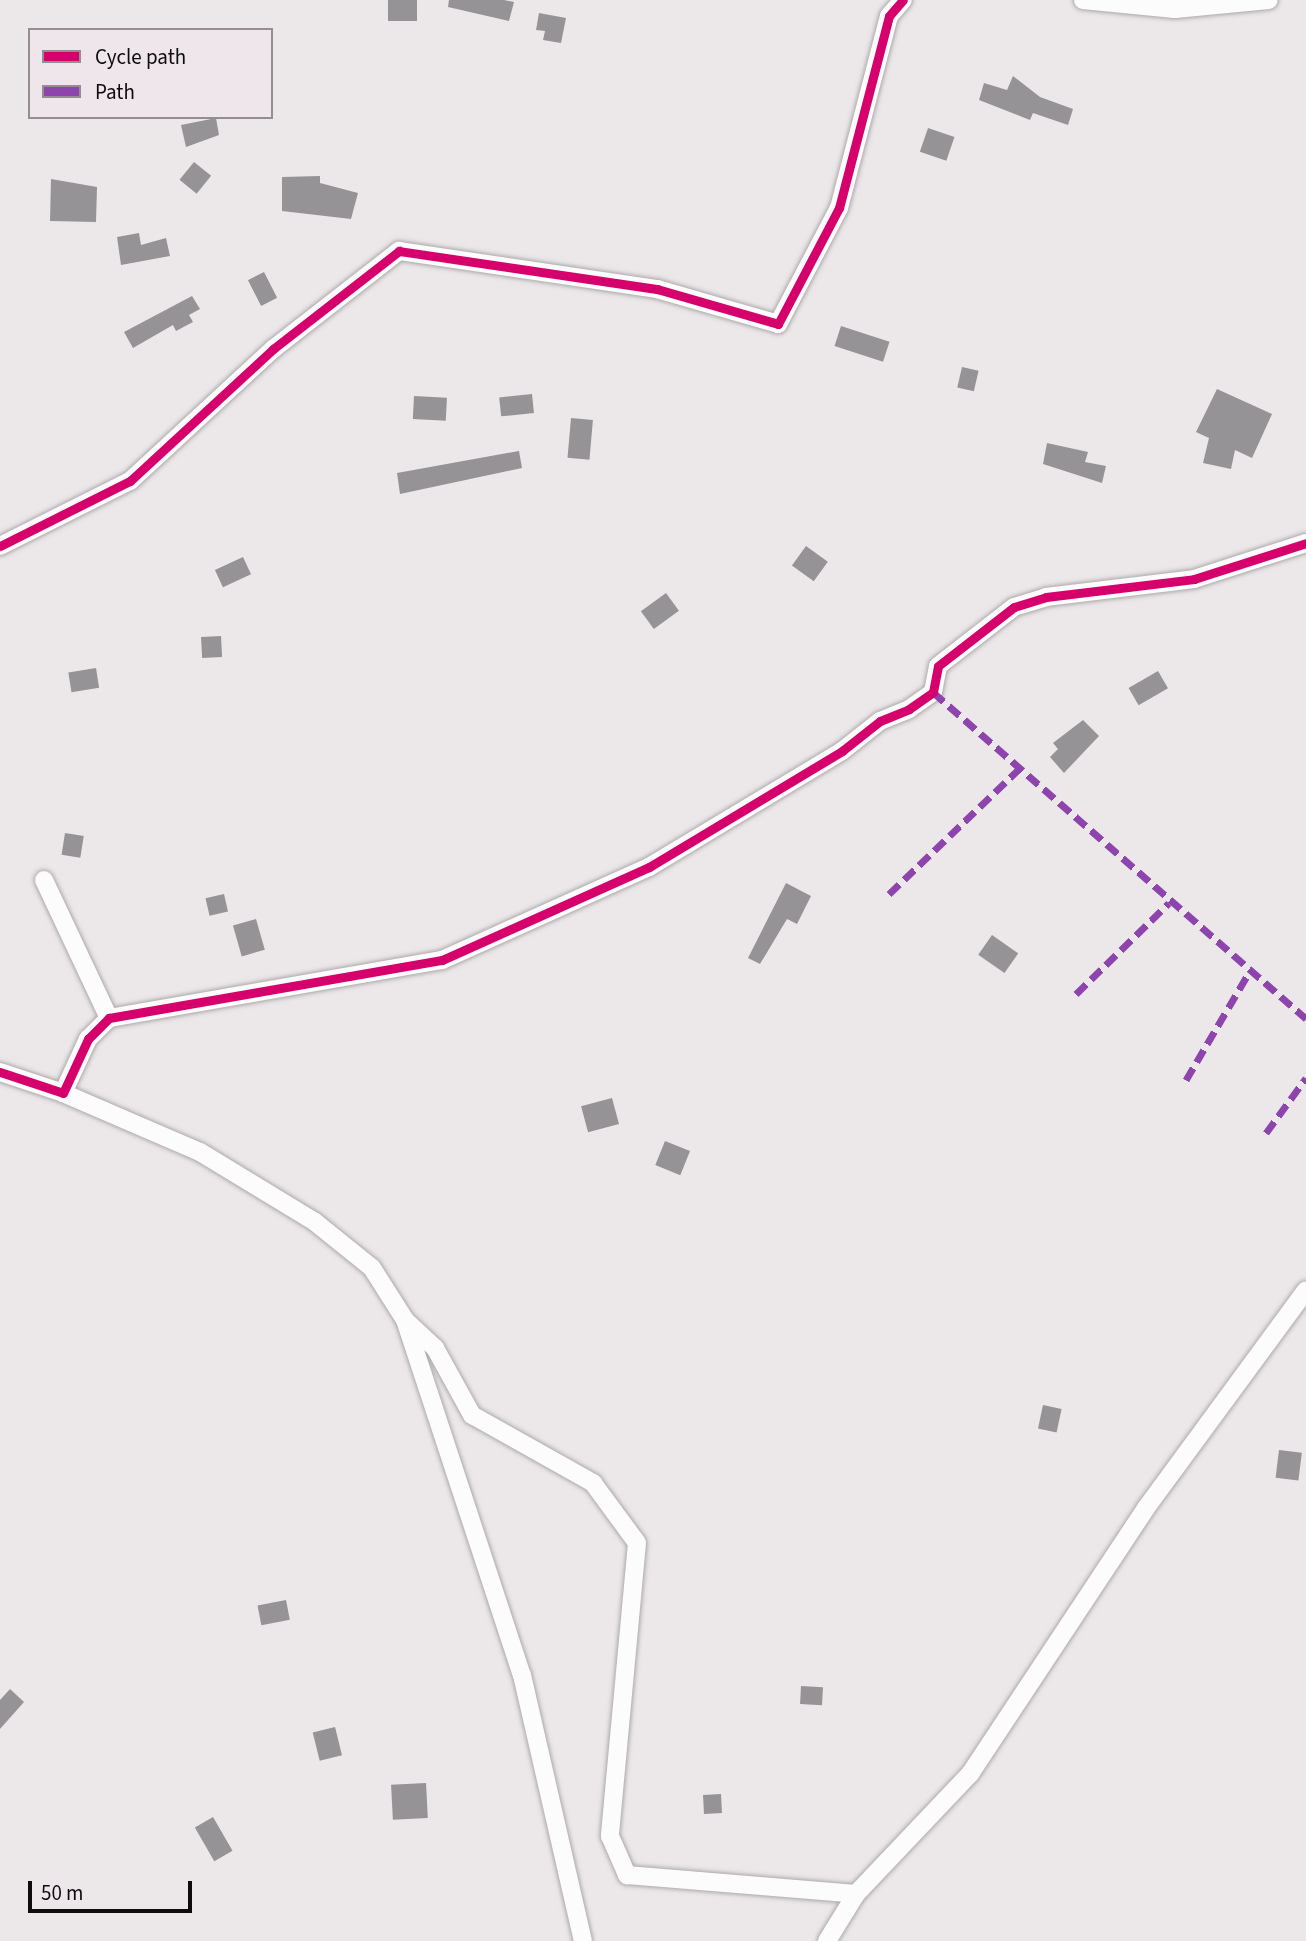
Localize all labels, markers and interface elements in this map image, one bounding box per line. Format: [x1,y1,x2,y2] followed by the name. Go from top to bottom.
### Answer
[28,28,273,119] legend
[95,42,186,72] text: Cycle path
[95,77,135,107] text: Path
[32,1868,196,1912] scale bar
[41,1878,83,1908] text: 50 m

